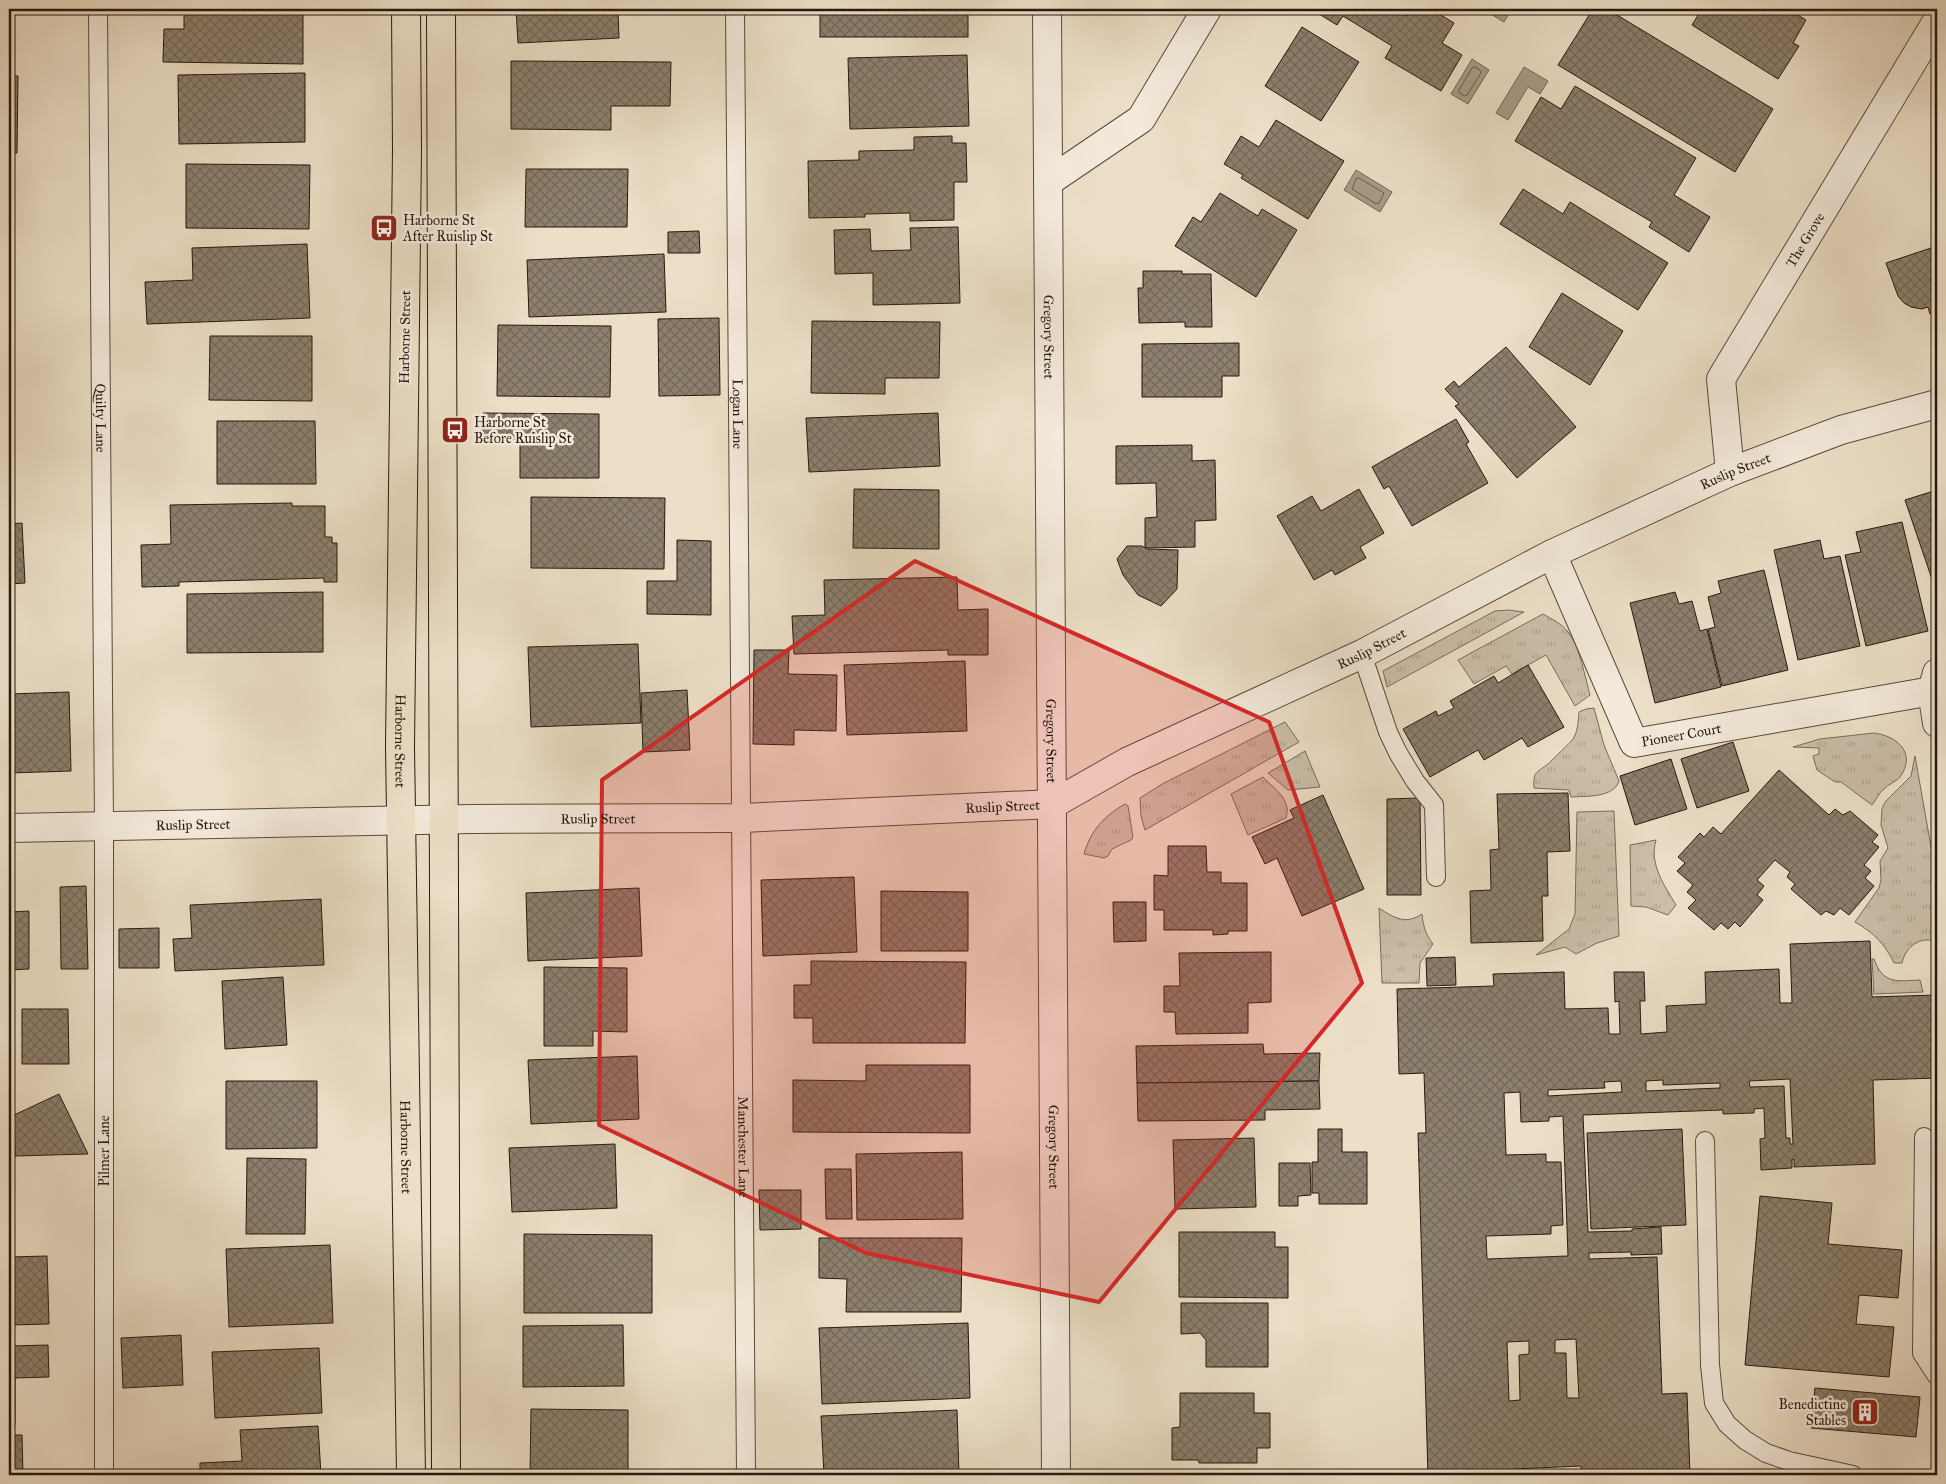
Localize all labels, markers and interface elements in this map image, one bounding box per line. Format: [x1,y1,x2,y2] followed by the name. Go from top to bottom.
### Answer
[1782,209,1828,270] street label: The Grove
[402,212,493,245] place label: Harborne St After Ruislip St
[369,213,399,243] bus stop icon: Harborne St After Ruislip St
[396,290,414,384] street label: Harborne Street
[1040,295,1058,379] street label: Gregory Street
[729,379,747,449] street label: Logan Lane
[92,383,110,453] street label: Quilty Lane
[474,414,572,447] place label: Harborne St Before Ruislip St
[440,415,470,445] bus stop icon: Harborne St Before Ruislip St
[1697,449,1773,493] street label: Ruslip Street
[1334,624,1409,673] street label: Ruslip Street
[391,694,409,788] street label: Harborne Street
[1043,699,1060,783] street label: Gregory Street
[1640,719,1723,750] street label: Pioneer Court
[965,796,1040,816] street label: Ruslip Street
[560,810,635,827] street label: Ruslip Street
[155,815,231,834] street label: Ruslip Street
[735,1096,752,1198] street label: Manchester Lane
[397,1100,415,1194] street label: Harborne Street
[1045,1105,1063,1189] street label: Gregory Street
[96,1115,113,1187] street label: Pilmer Lane
[1779,1396,1846,1429] place label: Benedictine Stables
[1850,1397,1880,1427] building icon: Benedictine Stables

